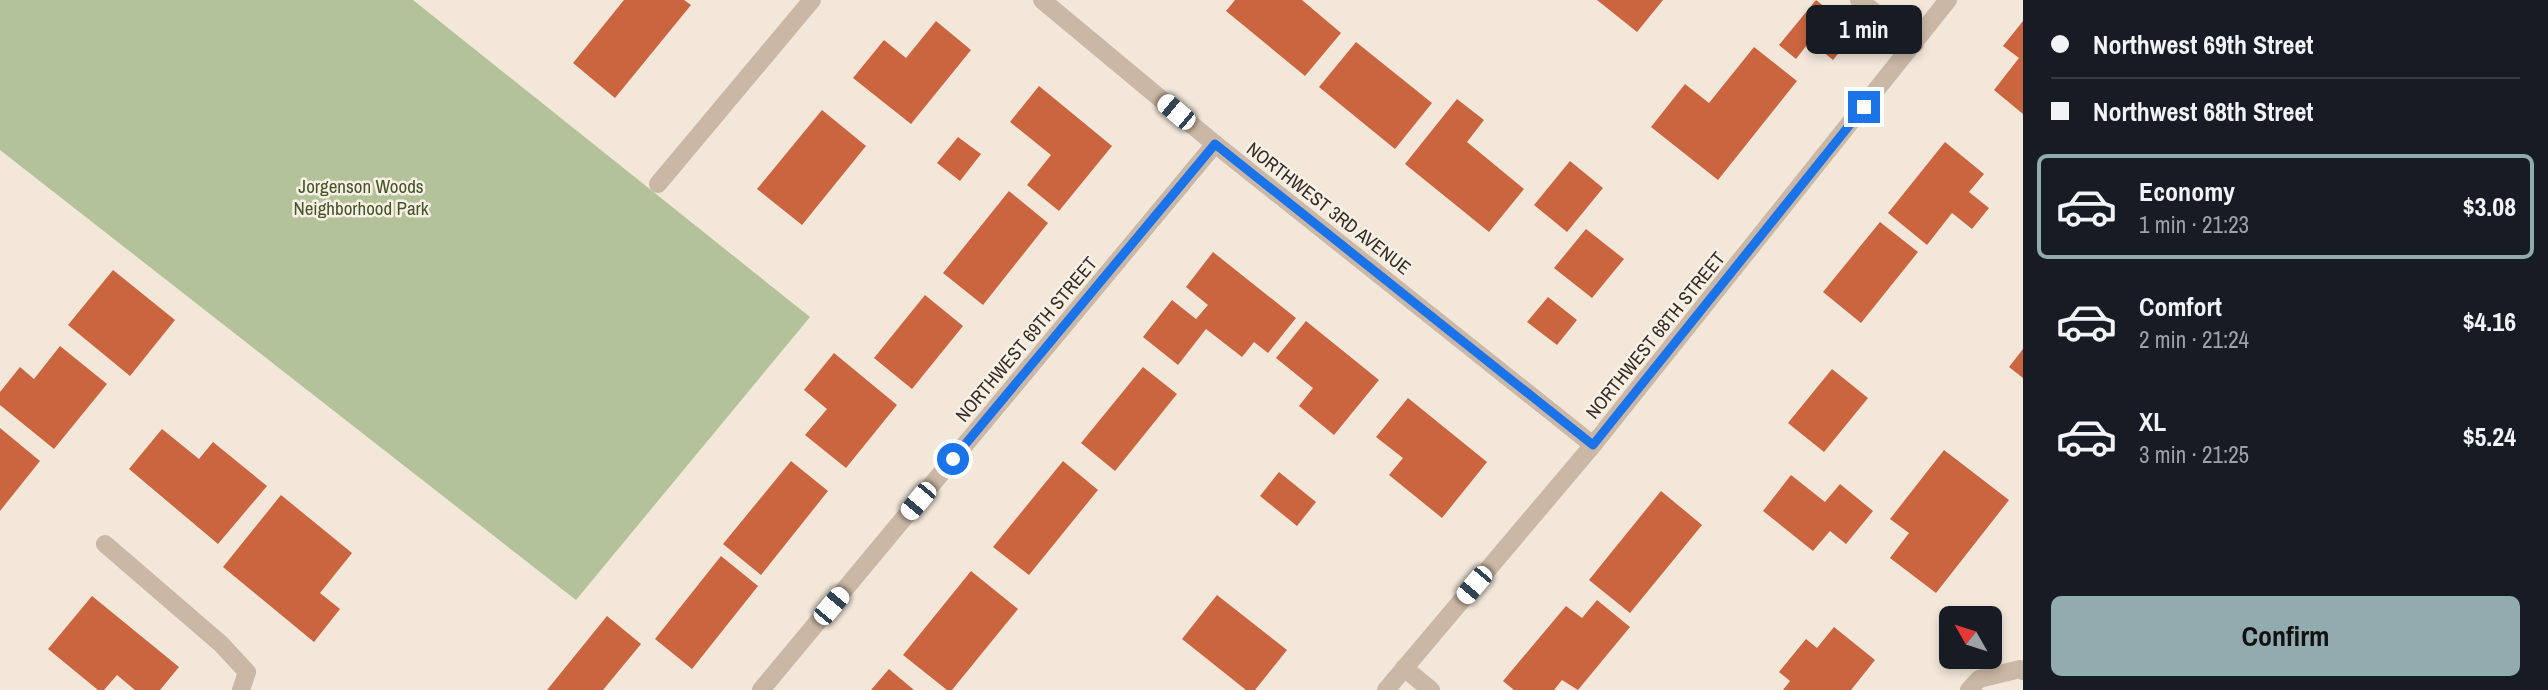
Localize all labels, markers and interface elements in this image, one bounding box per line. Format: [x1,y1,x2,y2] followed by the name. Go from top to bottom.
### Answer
[1806,6,1922,55] callout: 1 min
[1839,14,1889,45] text: 1 min
[2093,27,2313,62] text: Northwest 69th Street
[1154,90,1199,134] car
[1848,91,1880,123] route end
[2093,94,2313,129] text: Northwest 68th Street
[1241,136,1417,280] street label: NORTHWEST 3RD AVENUE
[293,173,429,221] park label: Jorgenson Woods Neighborhood Park
[2139,174,2235,209] text: Economy
[2055,175,2118,238] icon: car
[2463,189,2516,224] text: $3.08
[2139,209,2249,240] text: 1 min · 21:23
[1579,246,1731,424] street label: NORTHWEST 68TH STREET
[949,251,1103,427] street label: NORTHWEST 69TH STREET
[2139,289,2222,324] text: Comfort
[2055,290,2118,353] icon: car
[2463,304,2516,339] text: $4.16
[2139,324,2249,355] text: 2 min · 21:24
[2139,404,2166,439] text: XL
[2055,405,2118,468] icon: car
[2463,419,2516,454] text: $5.24
[2139,439,2249,470] text: 3 min · 21:25
[937,443,969,475] route start
[897,478,940,524] car
[1453,562,1496,608] car
[810,583,853,629] car
[2051,596,2520,676] button: Confirm
[1939,606,2002,668] north arrow
[1939,606,2002,669] map controls

